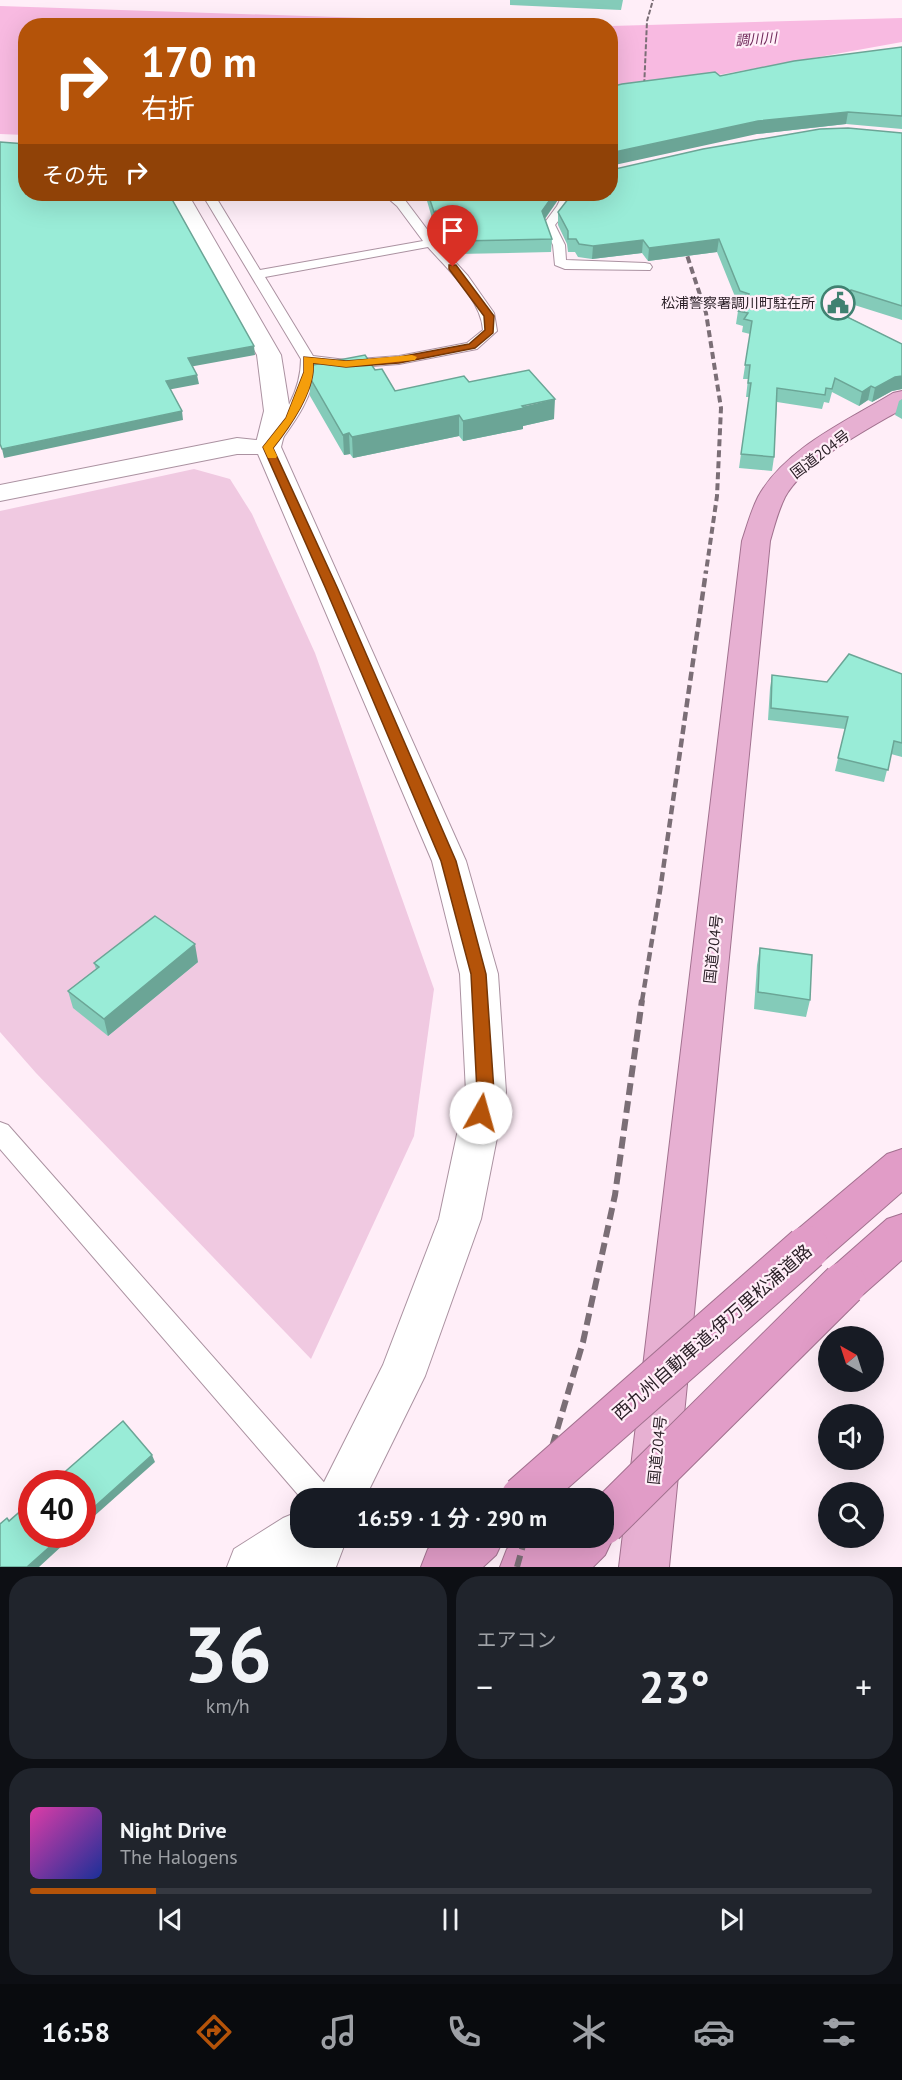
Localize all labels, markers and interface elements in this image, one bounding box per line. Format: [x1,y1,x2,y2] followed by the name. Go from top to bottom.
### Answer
[734,28,780,49] water label: 調川川
[141,34,257,89] text: 170 m
[42,42,120,120] icon: right
[141,91,195,125] text: 右折
[120,156,153,189] icon: right
[42,161,108,189] text: その先
[427,205,478,267] pin
[436,214,469,247] icon: arrive
[820,285,856,321] public building icon: 松浦警察署調川町駐在所
[661,294,815,312] place label: 松浦警察署調川町駐在所
[787,425,853,483] street label: 国道204号
[700,913,726,985] street label: 国道204号
[449,1081,513,1145] position arrow
[608,1239,816,1425] street label: 西九州自動車道;伊万里松浦道路
[818,1326,884,1392] north arrow
[818,1326,884,1548] map controls
[818,1404,884,1470] button: sound
[644,1414,670,1486] street label: 国道204号
[18,1470,96,1548] speed limit sign: 40
[818,1482,884,1548] button: search
[357,1504,547,1532] text: 16:59 · 1 分 · 290 m
[184,1603,272,1704] text: 36
[477,1627,557,1653] text: エアコン
[639,1657,710,1715] text: 23°
[477,1665,493,1708] text: −
[855,1665,872,1708] text: +
[206,1693,250,1719] text: km/h
[120,1816,227,1844] text: Night Drive
[120,1844,238,1870] text: The Halogens
[154,1903,187,1936] icon: previous
[434,1903,467,1936] icon: pause
[715,1903,748,1936] icon: next
[193,2011,235,2053] icon: directions
[318,2011,360,2053] icon: music
[443,2011,485,2053] icon: phone
[568,2011,610,2053] icon: climate
[693,2011,735,2053] icon: car
[818,2011,860,2053] icon: filters
[42,2015,110,2049] text: 16:58

